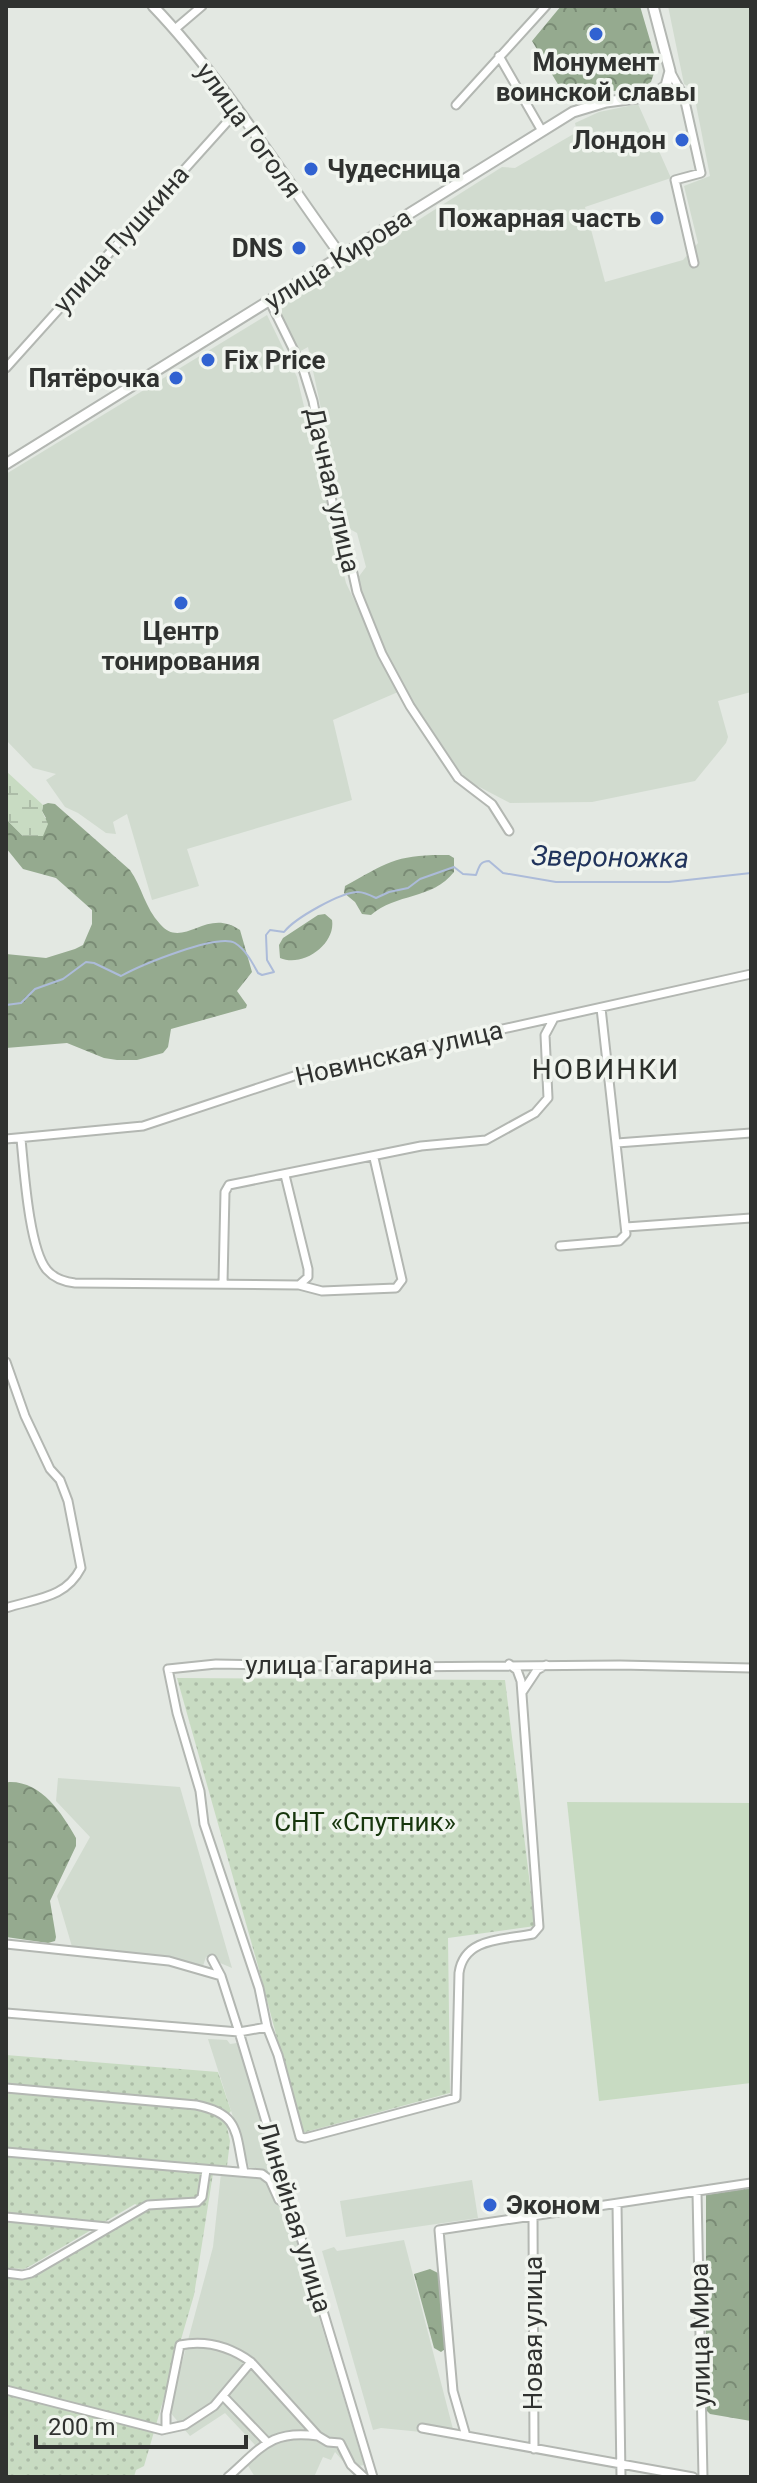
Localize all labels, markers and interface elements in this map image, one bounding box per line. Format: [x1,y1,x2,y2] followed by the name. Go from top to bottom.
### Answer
[587,25,605,43] marker: Монумент воинской славы
[496,47,696,107] place label: Монумент воинской славы
[190,57,308,203] street label: улица Гоголя
[572,125,666,155] place label: Лондон
[673,131,691,149] marker: Лондон
[327,154,461,184] place label: Чудесница
[47,159,195,319] street label: улица Пушкина
[302,160,320,178] marker: Чудесница
[259,202,417,316] street label: улица Кирова
[438,203,641,233] place label: Пожарная часть
[648,209,666,227] marker: Пожарная часть
[232,233,283,263] place label: DNS
[290,239,308,257] marker: DNS
[224,345,326,375] place label: Fix Price
[199,351,217,369] marker: Fix Price
[28,363,160,393] place label: Пятёрочка
[167,369,185,387] marker: Пятёрочка
[299,404,367,576] street label: Дачная улица
[172,594,190,612] marker: Центр тонирования
[102,616,260,676] place label: Центр тонирования
[531,839,689,875] water label: Звероножка
[292,1015,506,1091] street label: Новинская улица
[532,1053,680,1086] district label: НОВИНКИ
[245,1650,433,1680] street label: улица Гагарина
[274,1807,456,1837] park label: СНТ «Спутник»
[252,2118,338,2316] street label: Линейная улица
[506,2190,601,2220] place label: Эконом
[481,2196,499,2214] marker: Эконом
[518,2256,548,2410] street label: Новая улица
[684,2263,716,2407] street label: улица Мира
[36,2399,246,2449] scale bar
[48,2413,115,2441] text: 200 m

